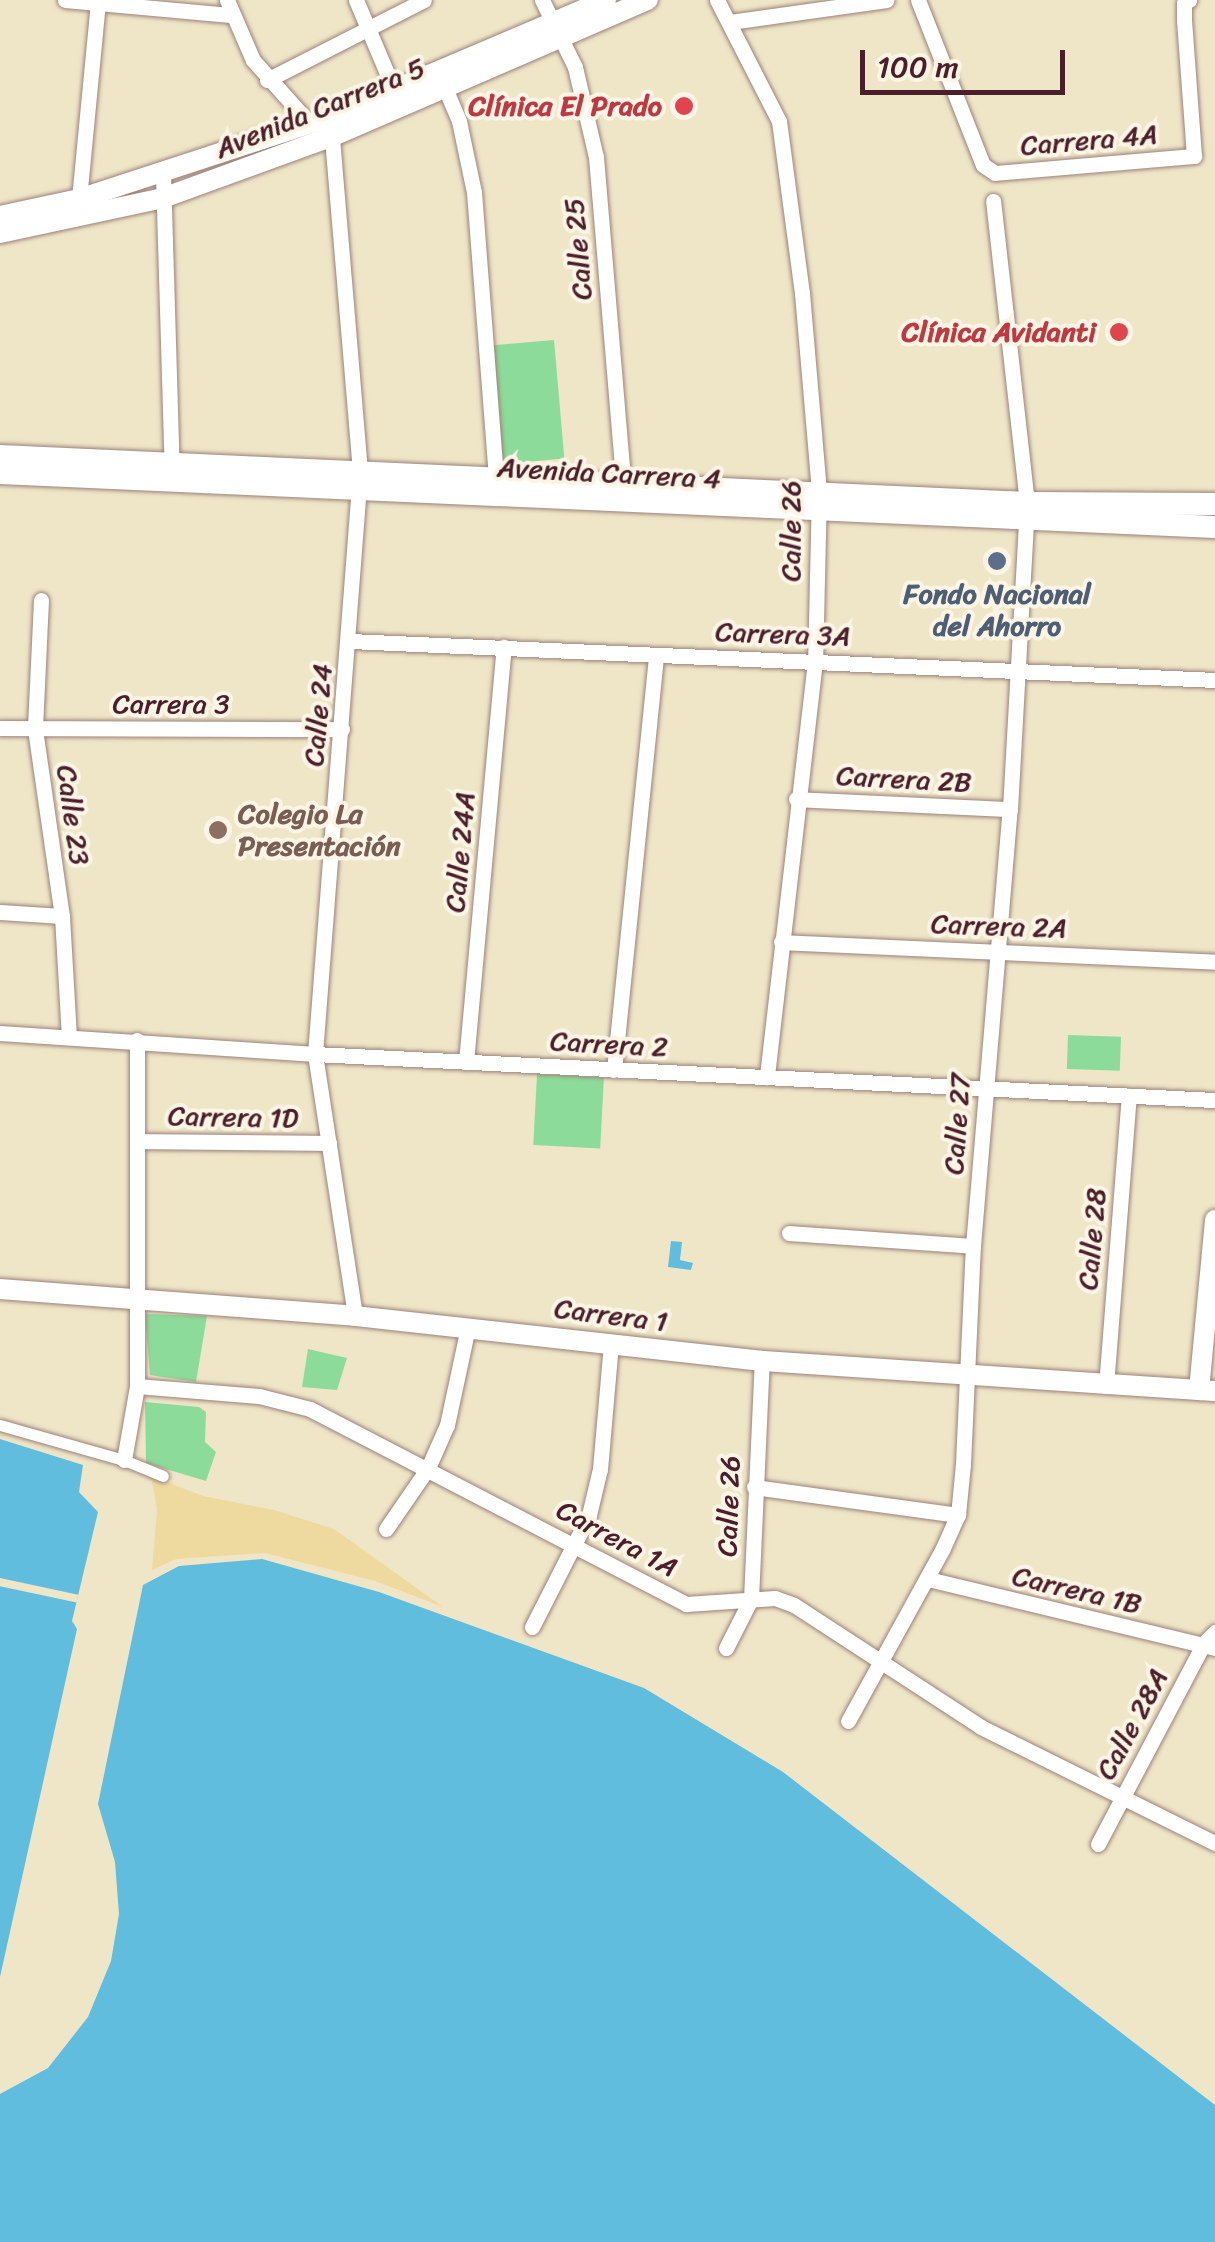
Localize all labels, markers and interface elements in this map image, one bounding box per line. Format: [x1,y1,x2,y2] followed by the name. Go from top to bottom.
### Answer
[865,30,1070,92] scale bar
[877,40,959,94] text: 100 m
[210,51,430,165] street label: Avenida Carrera 5
[468,89,662,123] place label: Clínica El Prado
[671,93,697,119] marker: Clínica El Prado
[1019,117,1159,163] street label: Carrera 4A
[557,197,599,301] street label: Calle 25
[902,315,1096,349] place label: Clínica Avidanti
[1106,319,1132,345] marker: Clínica Avidanti
[496,450,722,496] street label: Avenida Carrera 4
[774,480,808,582] street label: Calle 26
[986,550,1008,572] marker: Fondo Nacional del Ahorro
[904,577,1090,643] place label: Fondo Nacional del Ahorro
[715,615,851,653] street label: Carrera 3A
[297,662,339,768] street label: Calle 24
[112,687,230,721] street label: Carrera 3
[835,759,973,799] street label: Carrera 2B
[49,763,97,867] street label: Calle 23
[438,790,482,914] street label: Calle 24A
[238,797,401,863] place label: Colegio La Presentación
[207,819,229,841] marker: Colegio La Presentación
[930,907,1068,945] street label: Carrera 2A
[549,1024,669,1064] street label: Carrera 2
[937,1072,977,1176] street label: Calle 27
[167,1099,299,1135] street label: Carrera 1D
[1071,1187,1113,1291] street label: Calle 28
[553,1291,669,1339] street label: Carrera 1
[710,1455,748,1557] street label: Calle 26
[551,1493,683,1585] street label: Carrera 1A
[1009,1559,1145,1621] street label: Carrera 1B
[1089,1663,1175,1785] street label: Calle 28A

